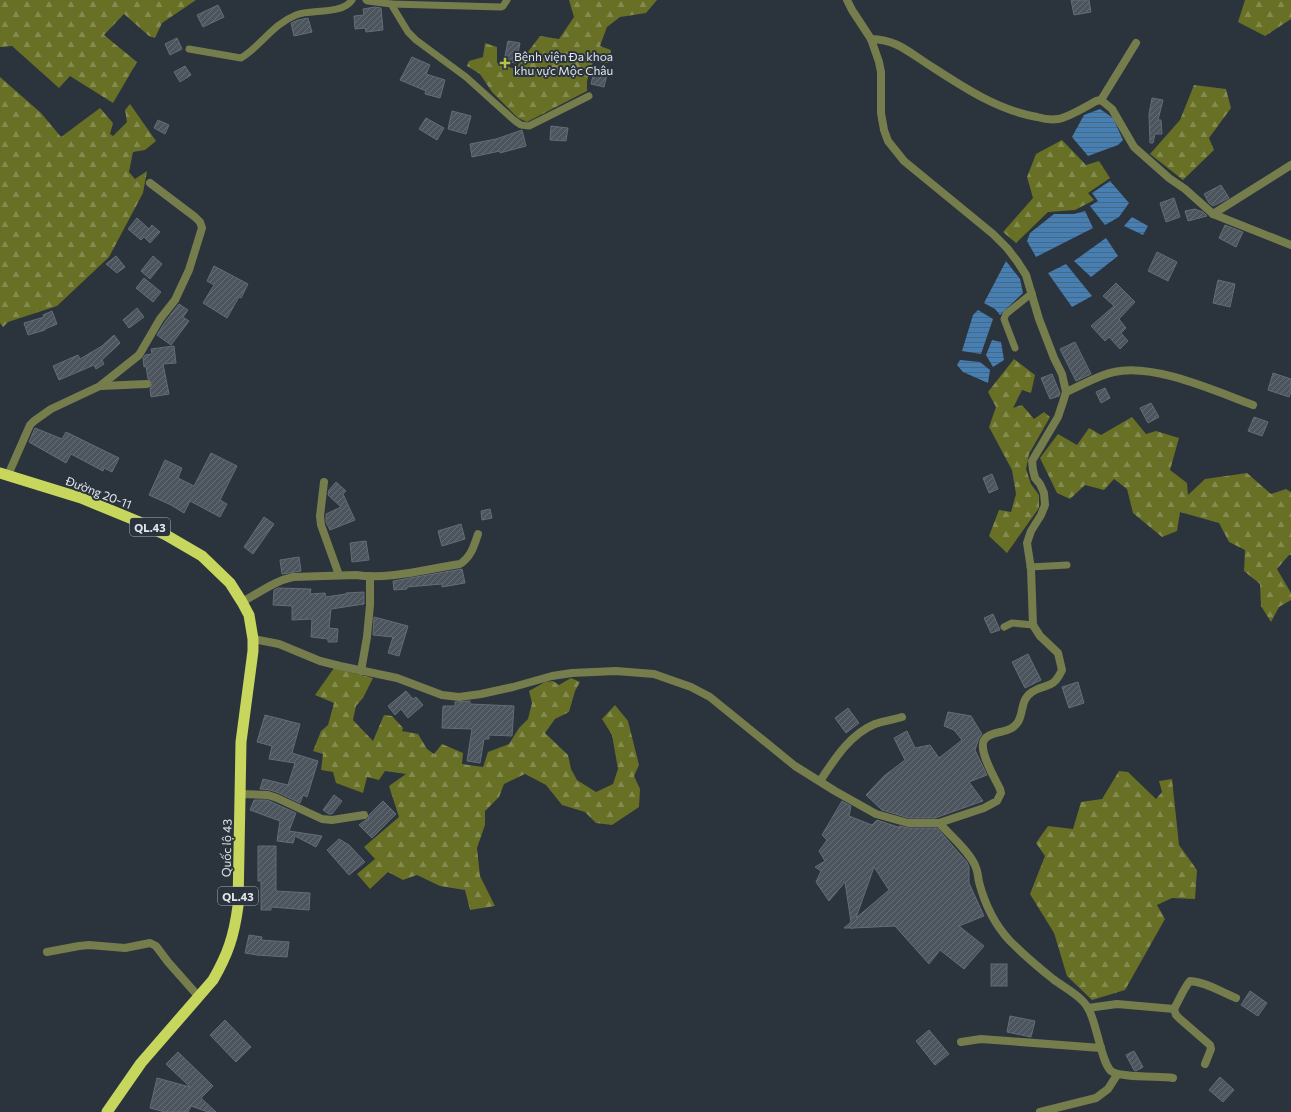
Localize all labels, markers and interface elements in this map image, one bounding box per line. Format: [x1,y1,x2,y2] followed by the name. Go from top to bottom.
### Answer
[514,49,613,77] place label: Bệnh viện Đa khoa khu vực Mộc Châu
[499,57,511,69] marker: Bệnh viện Đa khoa khu vực Mộc Châu
[63,473,134,511] street label: Đường 20-11
[130,518,170,536] road number: QL.43
[218,819,234,877] street label: Quốc lộ 43
[218,887,258,905] road number: QL.43

